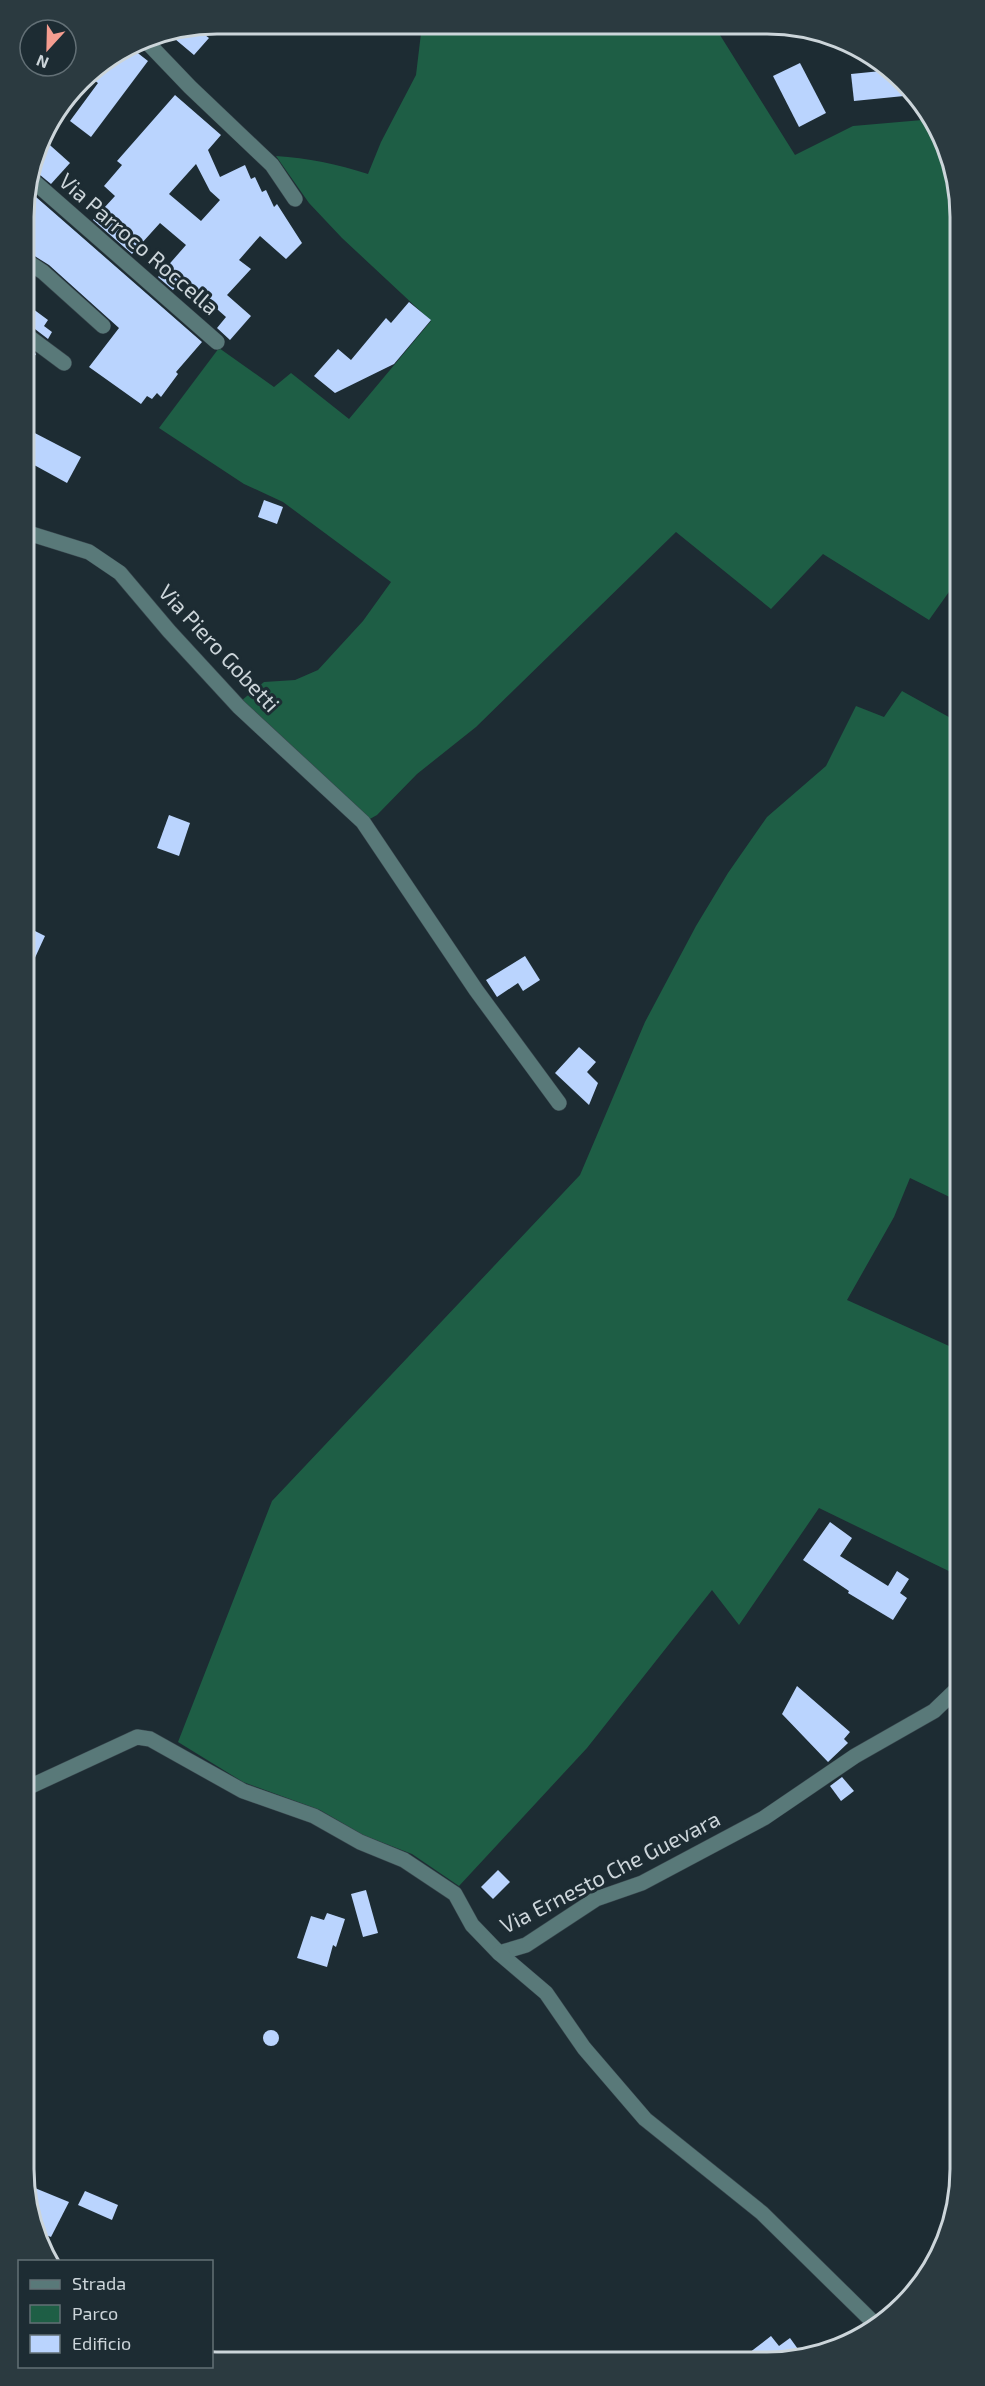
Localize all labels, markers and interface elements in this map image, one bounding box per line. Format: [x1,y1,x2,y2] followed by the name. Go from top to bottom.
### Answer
[18,18,78,78] north arrow
[33,51,51,73] text: N
[55,167,225,320] street label: Via Parroco Roccella
[154,578,285,716] street label: Via Piero Gobetti
[495,1804,724,1938] street label: Via Ernesto Che Guevara
[18,2260,213,2368] legend
[72,2272,126,2294] text: Strada
[72,2302,118,2324] text: Parco
[72,2332,131,2354] text: Edificio

